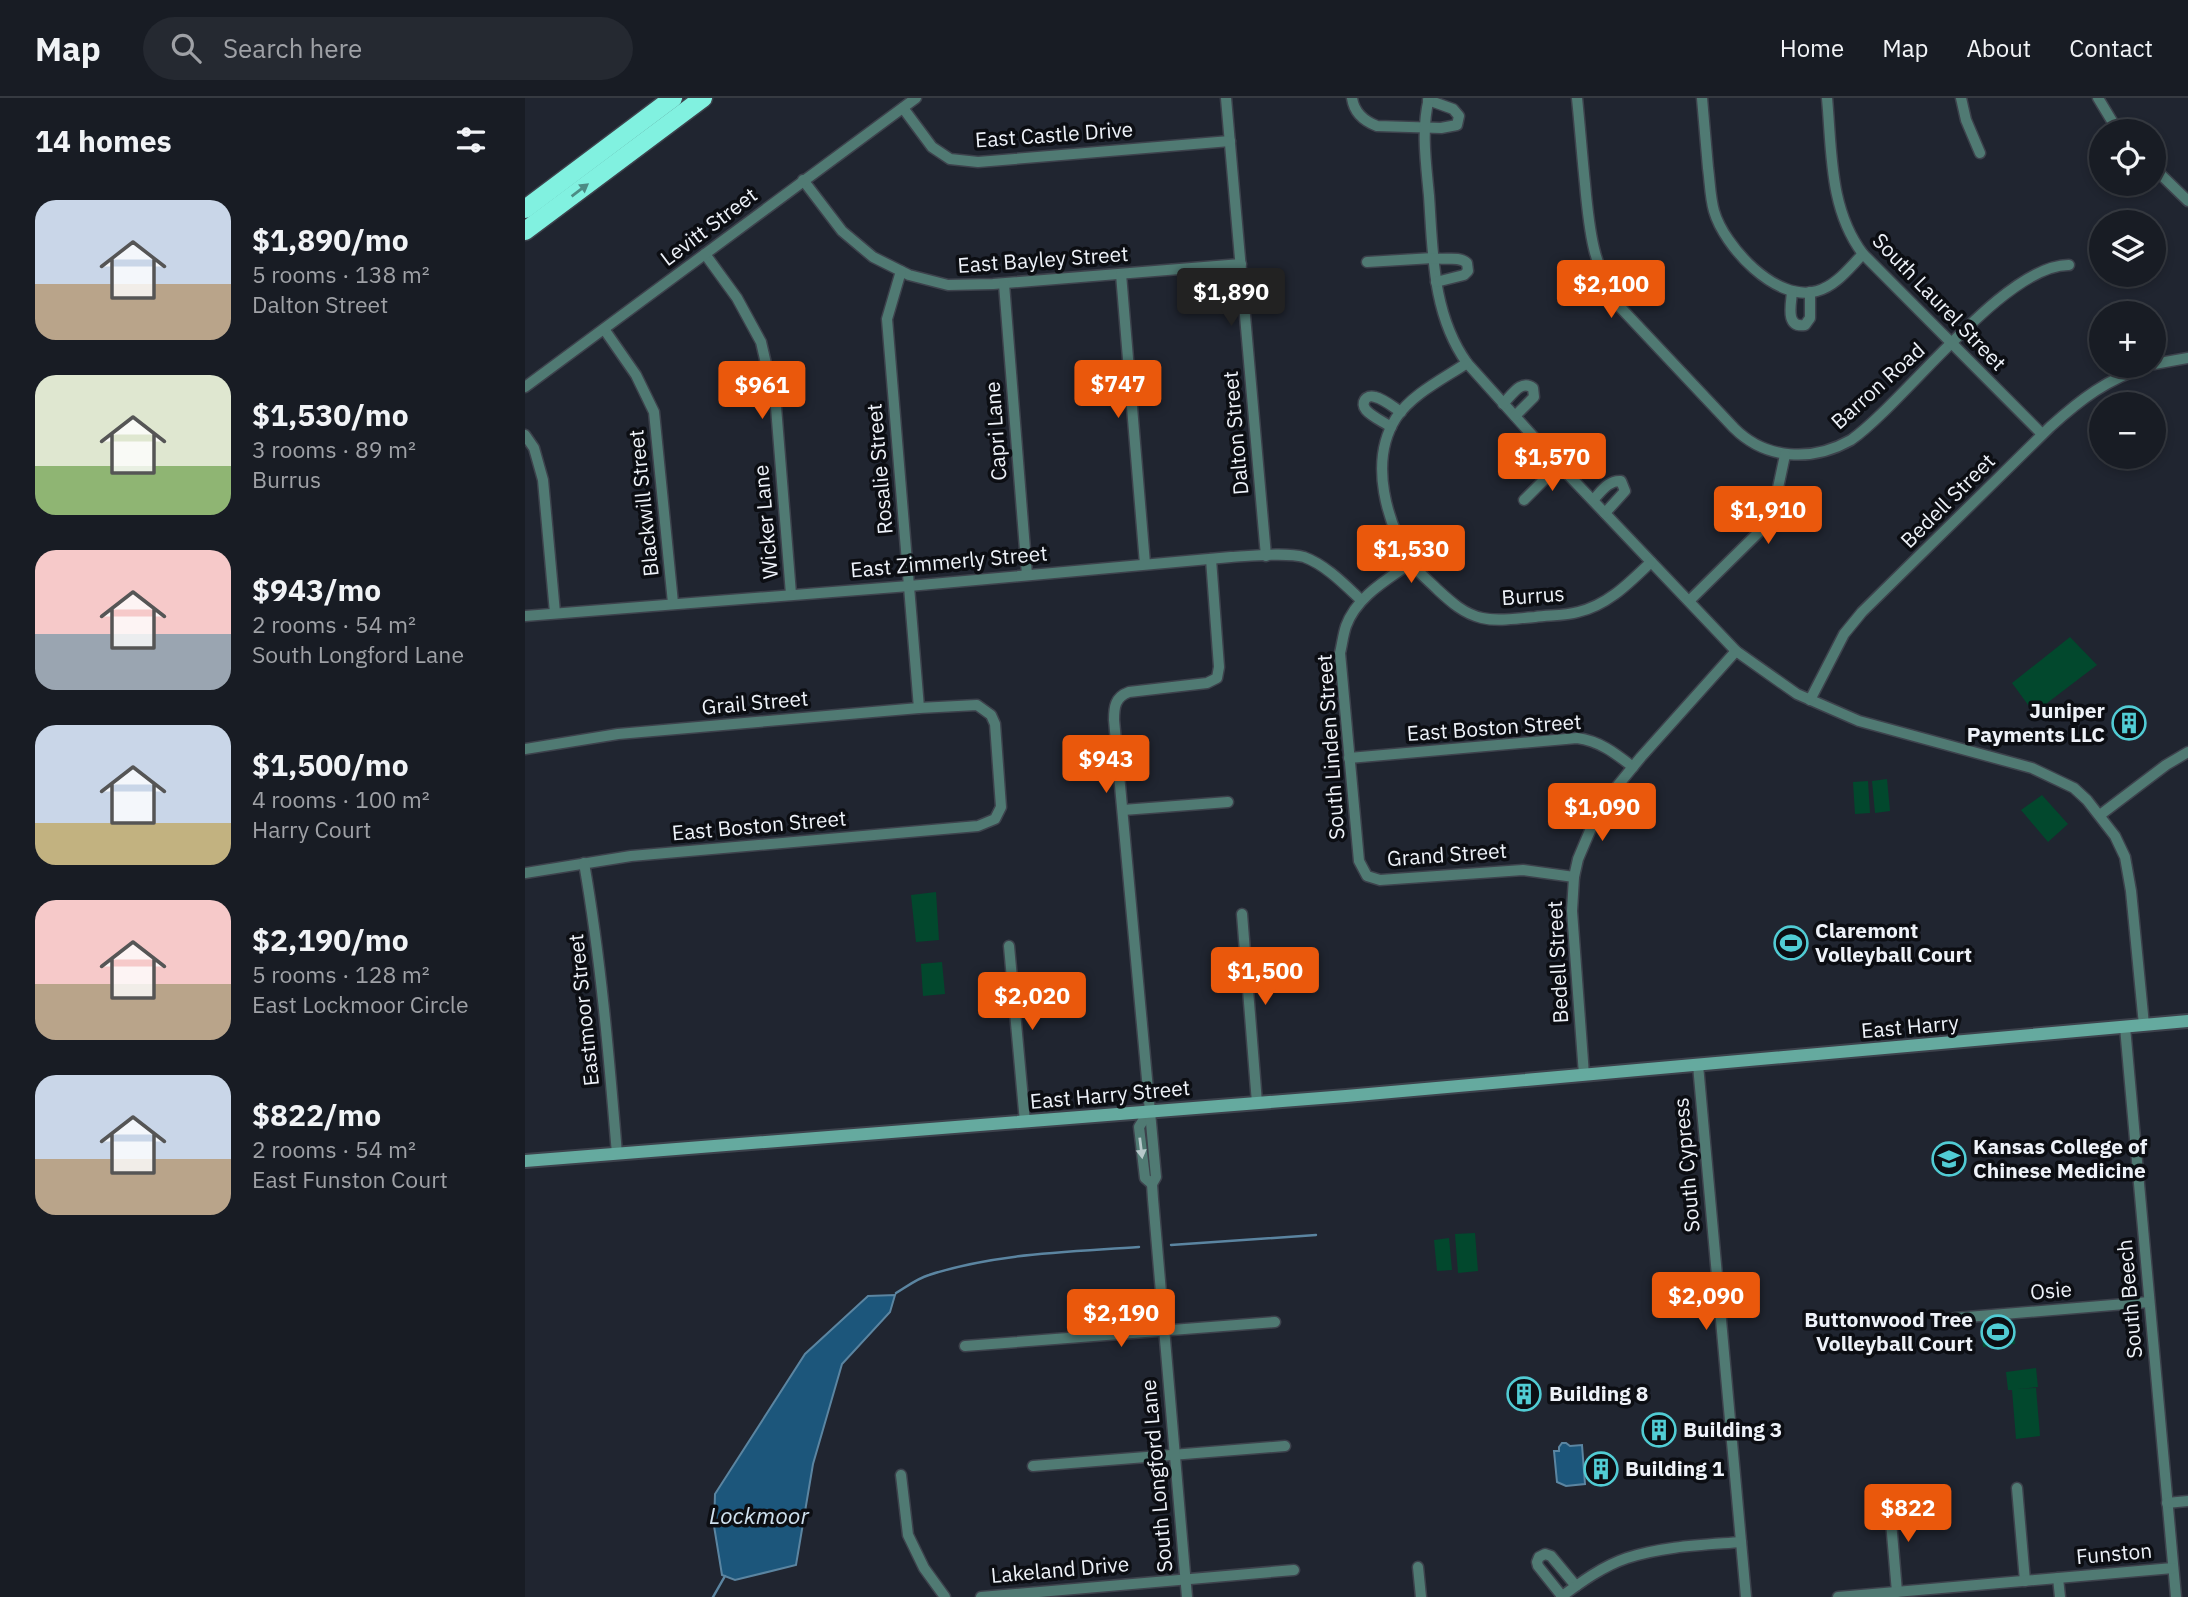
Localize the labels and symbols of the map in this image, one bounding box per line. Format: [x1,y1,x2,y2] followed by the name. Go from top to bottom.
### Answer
[974,115,1134,153] street label: East Castle Drive
[654,181,762,272] street label: Levitt Street
[570,183,588,198] one-way arrow
[1867,226,2013,376] street label: South Laurel Street
[956,239,1129,279] street label: East Bayley Street
[1554,260,1668,320] pin: $2,100
[1174,268,1288,328] pin: $1,890
[1824,336,1930,435] street label: Barron Road
[1077,360,1159,420] pin: $747
[721,362,803,421] pin: $961
[1216,370,1254,496] street label: Dalton Street
[978,380,1012,482] street label: Capri Lane
[859,402,899,536] street label: Rosalie Street
[621,428,665,578] street label: Blackwill Street
[1495,434,1609,493] pin: $1,570
[1894,447,2001,554] street label: Bedell Street
[746,464,784,580] street label: Wicker Lane
[1711,486,1825,546] pin: $1,910
[1354,526,1468,585] pin: $1,530
[849,538,1049,584] street label: East Zimmerly Street
[1500,579,1565,611] street label: Burrus
[1310,653,1350,841] street label: South Linden Street
[700,683,809,721] street label: Grail Street
[1967,696,2106,748] place label: Juniper Payments LLC
[2110,704,2148,742] building icon: Juniper Payments LLC
[1406,707,1582,747] street label: East Boston Street
[1065,736,1147,795] pin: $943
[1545,784,1659,843] pin: $1,090
[671,803,847,847] street label: East Boston Street
[1386,836,1508,872] street label: Grand Street
[1540,900,1574,1024] street label: Bedell Street
[1815,916,1972,968] place label: Claremont Volleyball Court
[1772,924,1810,962] sports icon: Claremont Volleyball Court
[561,933,605,1088] street label: Eastmoor Street
[1208,948,1322,1007] pin: $1,500
[975,972,1089,1032] pin: $2,020
[1860,1008,1960,1044] street label: East Harry
[1029,1073,1191,1115] street label: East Harry Street
[1666,1096,1706,1234] street label: South Cypress
[1973,1132,2148,1184] place label: Kansas College of Chinese Medicine
[1136,1137,1147,1159] one-way arrow
[1930,1140,1968,1178] school or university icon: Kansas College of Chinese Medicine
[2110,1238,2148,1360] street label: South Beech
[1649,1272,1763,1332] pin: $2,090
[2029,1274,2073,1306] street label: Osie
[1064,1290,1178,1349] pin: $2,190
[1804,1305,1973,1357] place label: Buttonwood Tree Volleyball Court
[1979,1313,2017,1351] sports icon: Buttonwood Tree Volleyball Court
[1505,1375,1543,1413] building icon: Building 8
[1134,1378,1178,1574] street label: South Longford Lane
[1549,1379,1648,1407] place label: Building 8
[1640,1411,1678,1449] building icon: Building 3
[1683,1415,1782,1443] place label: Building 3
[1582,1450,1620,1488] building icon: Building 1
[1625,1454,1725,1482] place label: Building 1
[1867,1484,1949,1544] pin: $822
[709,1500,810,1530] water label: Lockmoor
[2075,1536,2153,1570] street label: Funston
[990,1549,1130,1589] street label: Lakeland Drive

